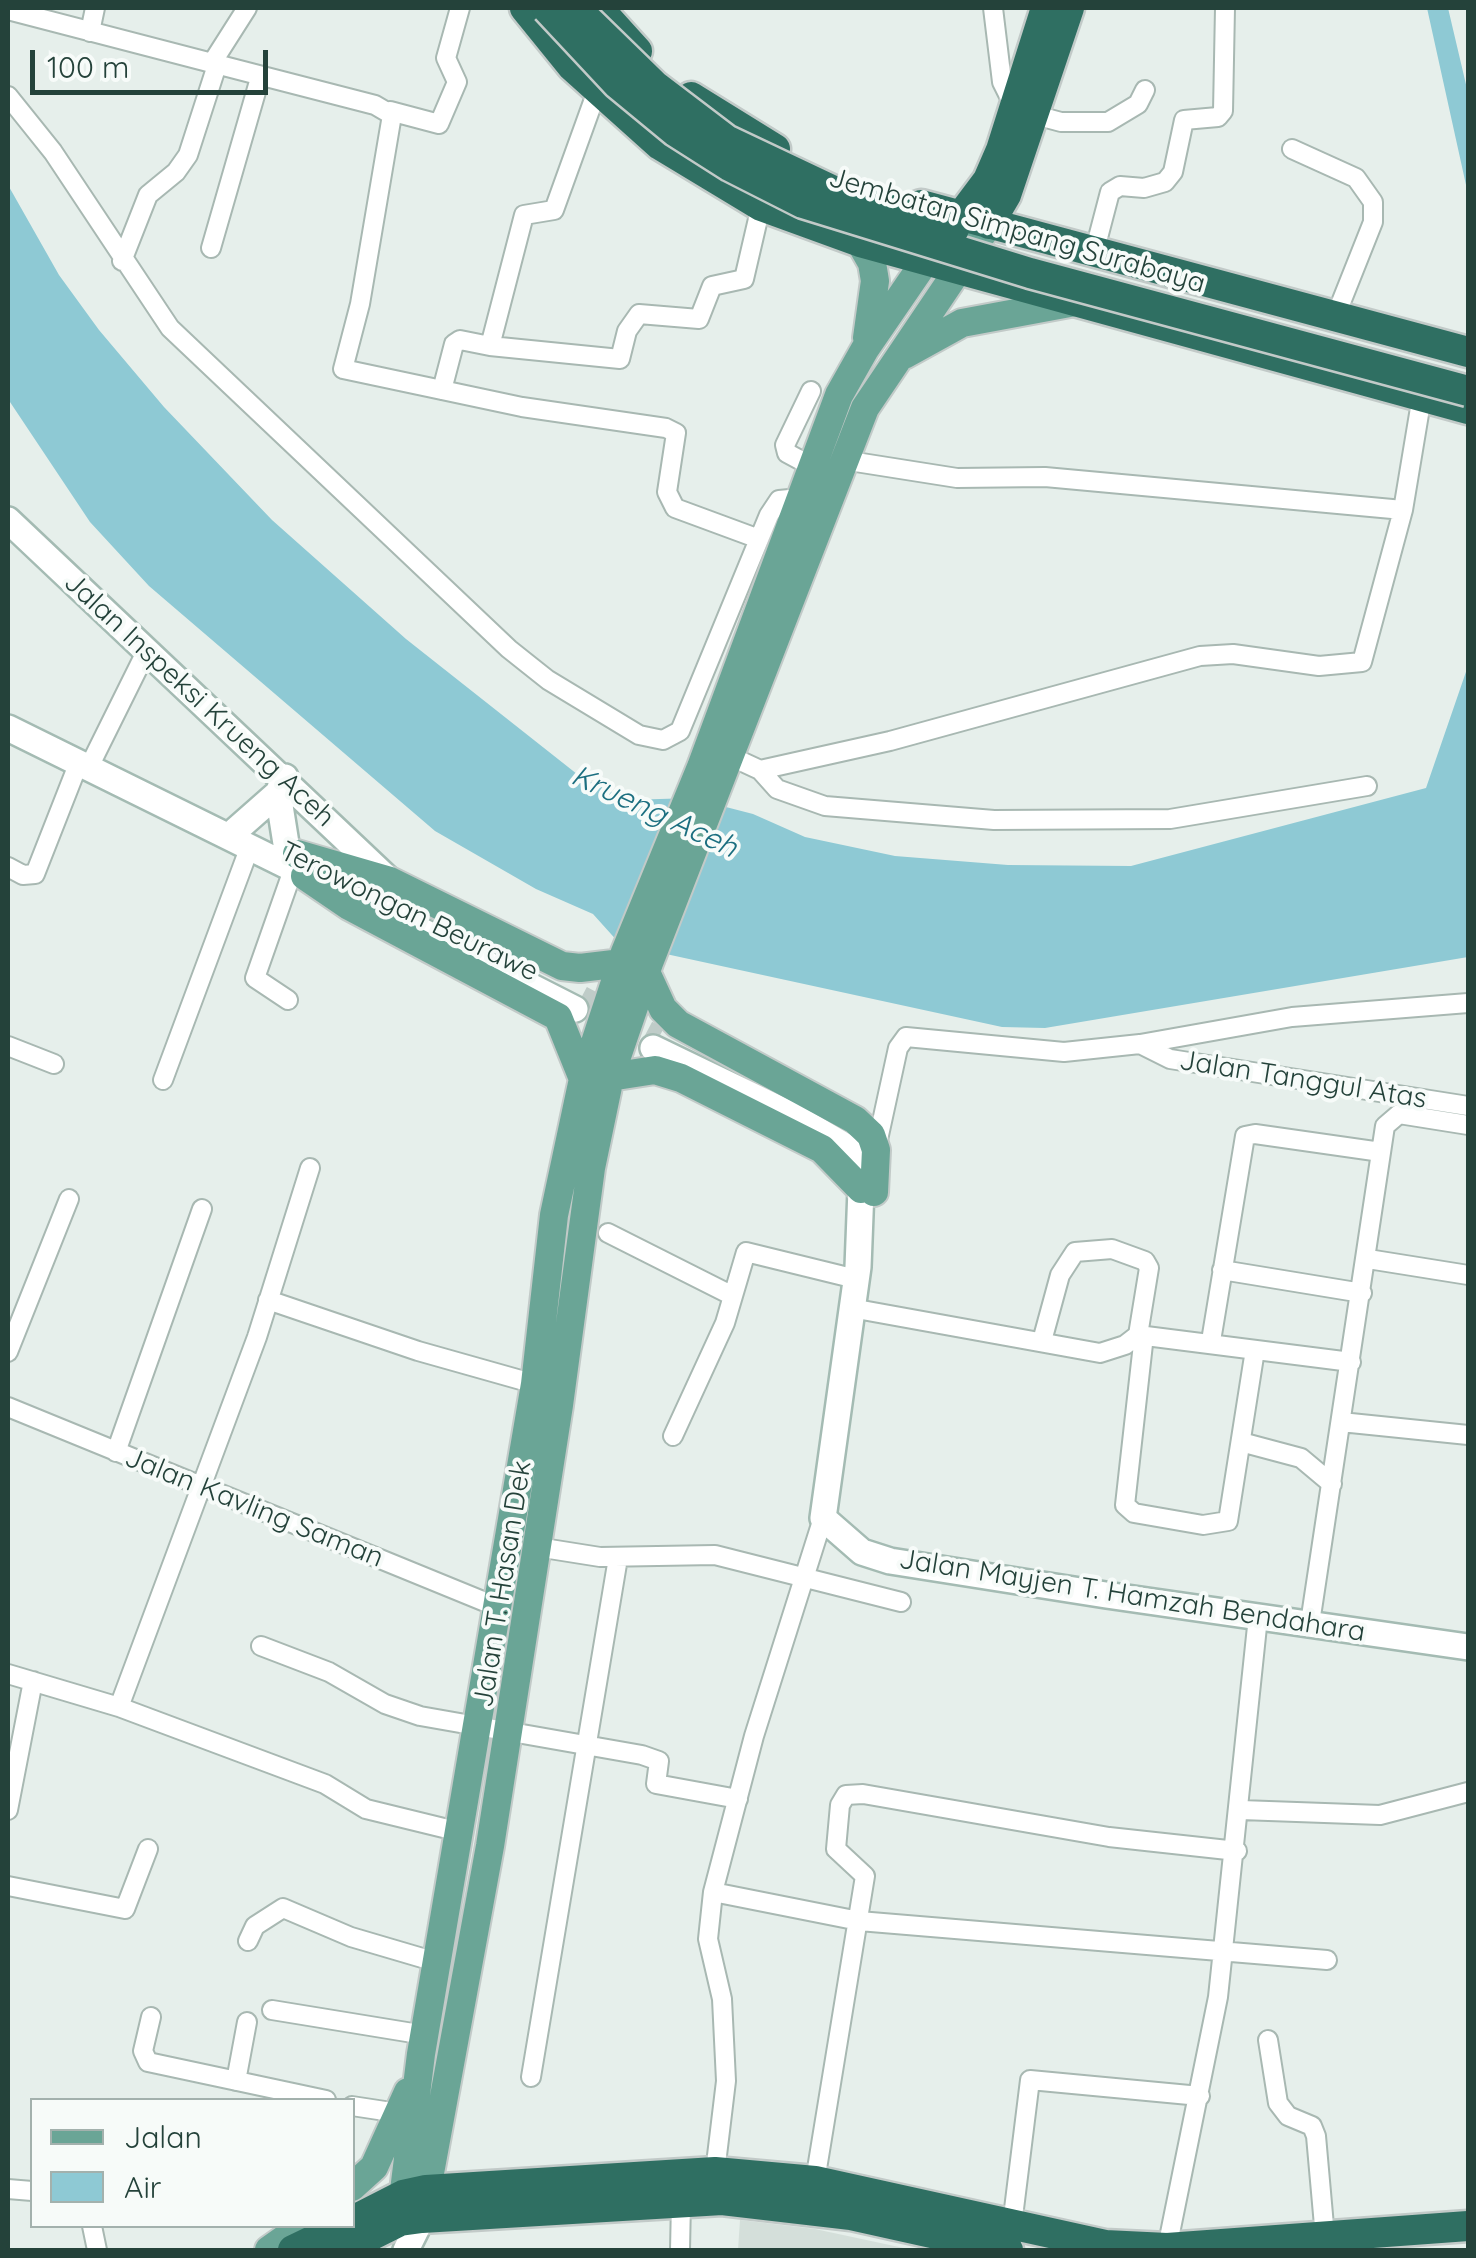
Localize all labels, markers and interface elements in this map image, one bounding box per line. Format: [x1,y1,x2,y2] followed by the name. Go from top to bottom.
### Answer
[35,30,272,92] scale bar
[47,48,129,86] text: 100 m
[825,161,1209,301] street label: Jembatan Simpang Surabaya
[57,566,341,834] street label: Jalan Inspeksi Krueng Aceh
[565,758,743,866] water label: Krueng Aceh
[275,835,543,989] street label: Terowongan Beurawe
[1177,1044,1429,1116] street label: Jalan Tanggul Atas
[120,1441,388,1575] street label: Jalan Kavling Saman
[467,1458,539,1710] street label: Jalan T. Hasan Dek
[897,1543,1367,1649] street label: Jalan Mayjen T. Hamzah Bendahara
[30,2098,355,2228] legend
[124,2118,202,2156] text: Jalan
[124,2168,161,2206] text: Air

